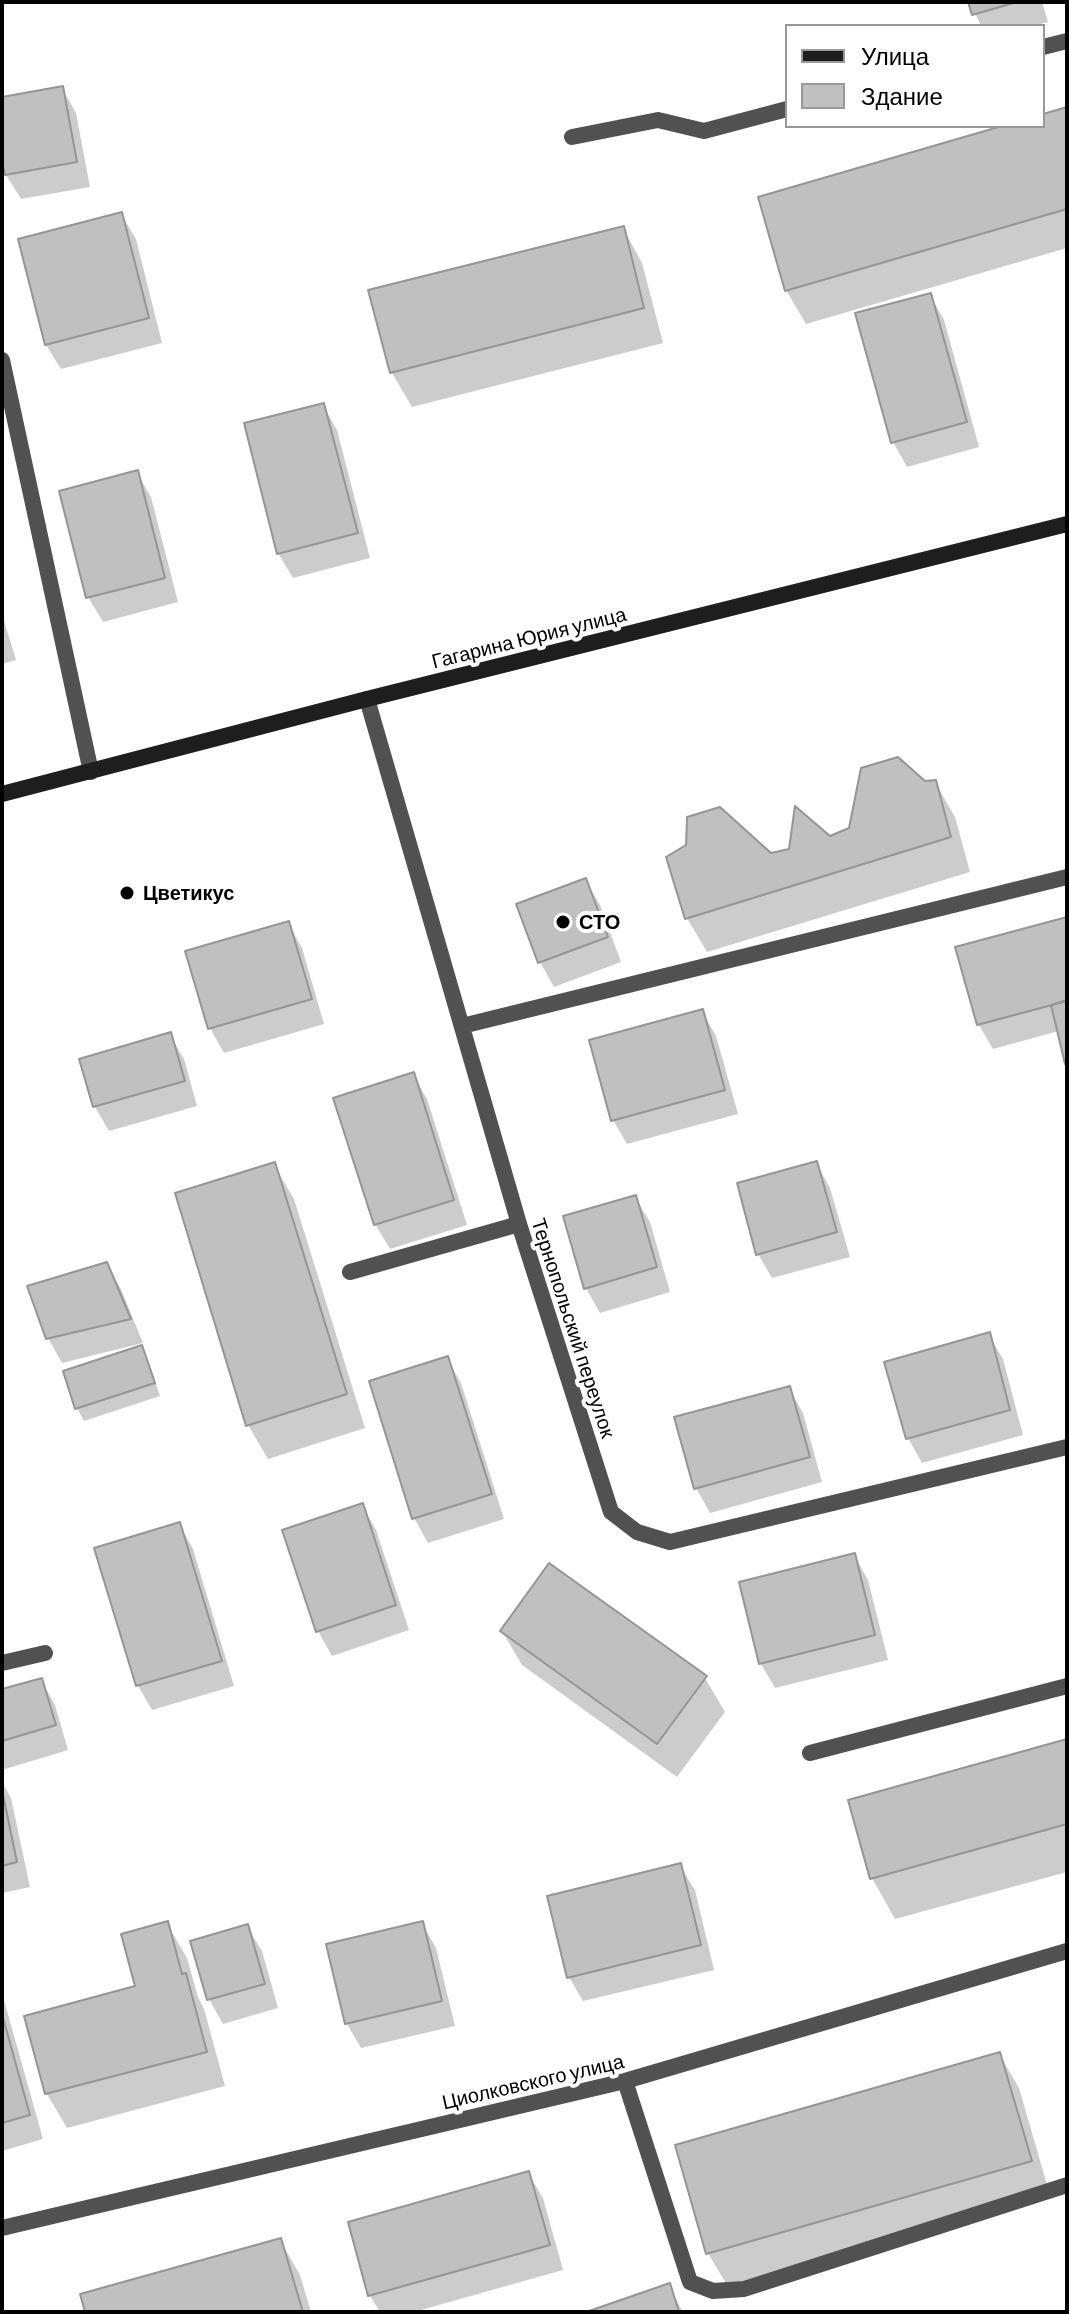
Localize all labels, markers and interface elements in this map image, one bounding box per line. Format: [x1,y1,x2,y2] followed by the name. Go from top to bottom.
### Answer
[785,24,1045,128] legend
[861,41,929,70] text: Улица
[861,81,943,110] text: Здание
[429,602,629,674] street label: Гагарина Юрия улица
[143,881,234,905] place label: Цветикус
[118,884,136,902] marker: Цветикус
[579,910,620,934] place label: СТО
[554,913,572,931] marker: СТО
[526,1215,620,1441] street label: Тернопольский переулок
[440,2049,626,2115] street label: Циолковского улица

